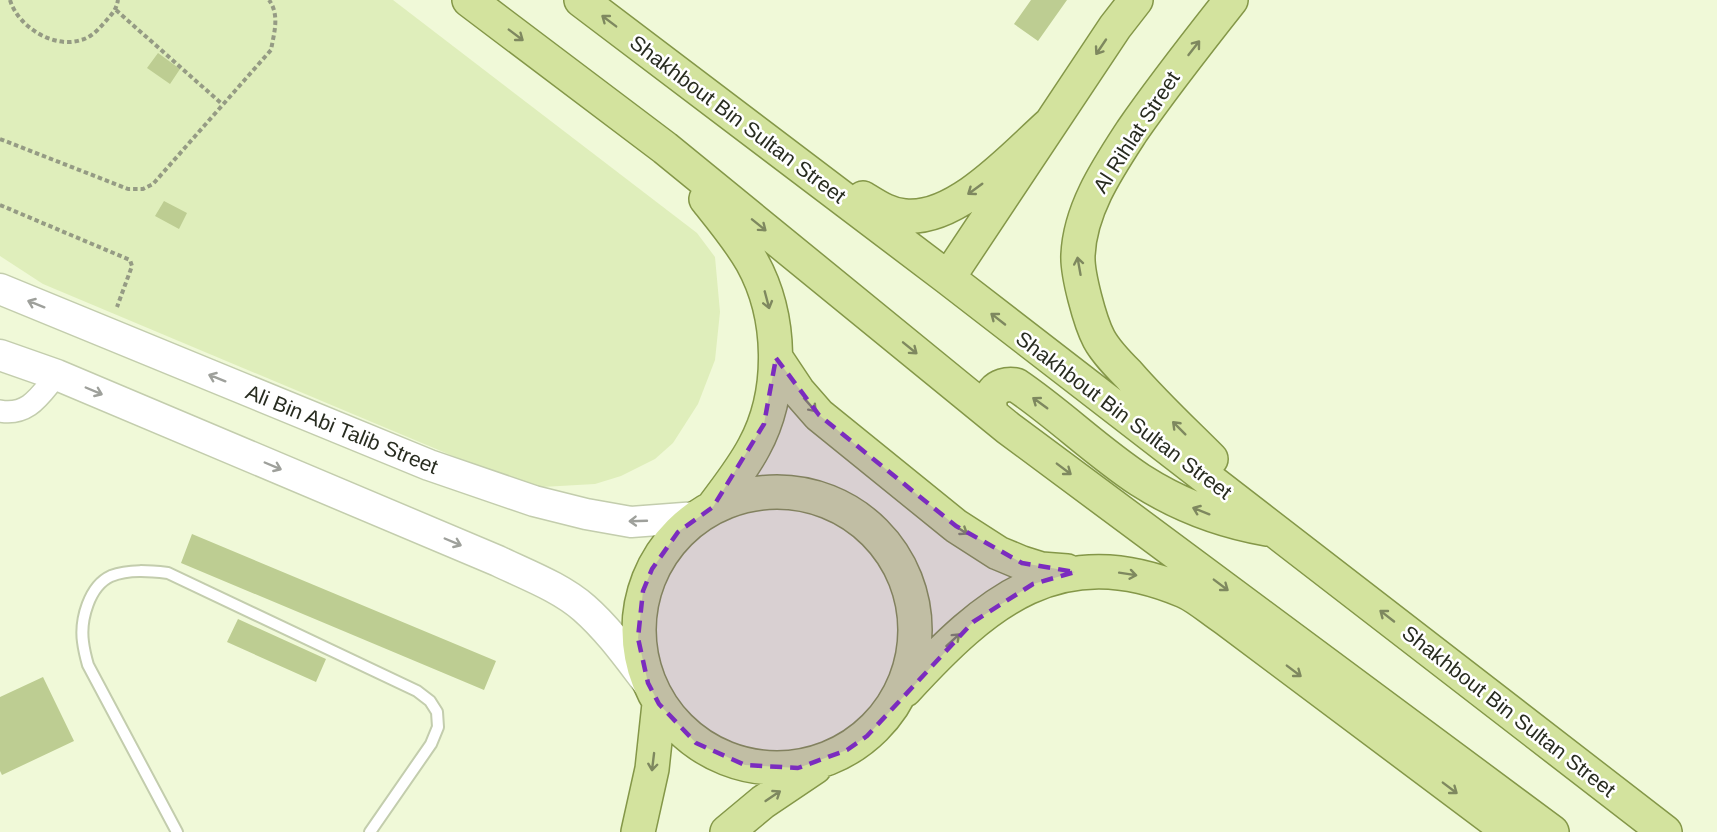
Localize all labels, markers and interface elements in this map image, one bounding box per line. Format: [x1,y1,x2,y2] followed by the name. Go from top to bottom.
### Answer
[602,15,618,28] one-way arrow
[508,29,524,42] one-way arrow
[626,30,850,208] street label: Shakhbout Bin Sultan Street
[1095,38,1107,55] one-way arrow
[1187,40,1200,56] one-way arrow
[1088,67,1184,197] street label: Al Rihlat Street
[967,183,983,196] one-way arrow
[751,219,767,232] one-way arrow
[1074,257,1085,277] one-way arrow
[762,290,773,309] one-way arrow
[27,298,46,309] one-way arrow
[991,312,1007,325] one-way arrow
[1012,326,1236,504] street label: Shakhbout Bin Sultan Street
[902,342,918,355] one-way arrow
[208,372,226,383] one-way arrow
[243,380,442,478] street label: Ali Bin Abi Talib Street
[84,386,102,397] one-way arrow
[1032,396,1048,409] one-way arrow
[803,397,817,412] one-way arrow
[1172,420,1187,435] one-way arrow
[264,461,282,473] one-way arrow
[1055,463,1071,475] one-way arrow
[1192,505,1210,516] one-way arrow
[629,515,649,526] one-way arrow
[952,523,968,535] one-way arrow
[443,537,462,548] one-way arrow
[1118,569,1137,580] one-way arrow
[1212,579,1228,591] one-way arrow
[1379,610,1395,622] one-way arrow
[1398,621,1620,801] street label: Shakhbout Bin Sultan Street
[945,633,960,647] one-way arrow
[1286,664,1302,677] one-way arrow
[647,752,658,772] one-way arrow
[1442,781,1458,794] one-way arrow
[764,789,781,802] one-way arrow

